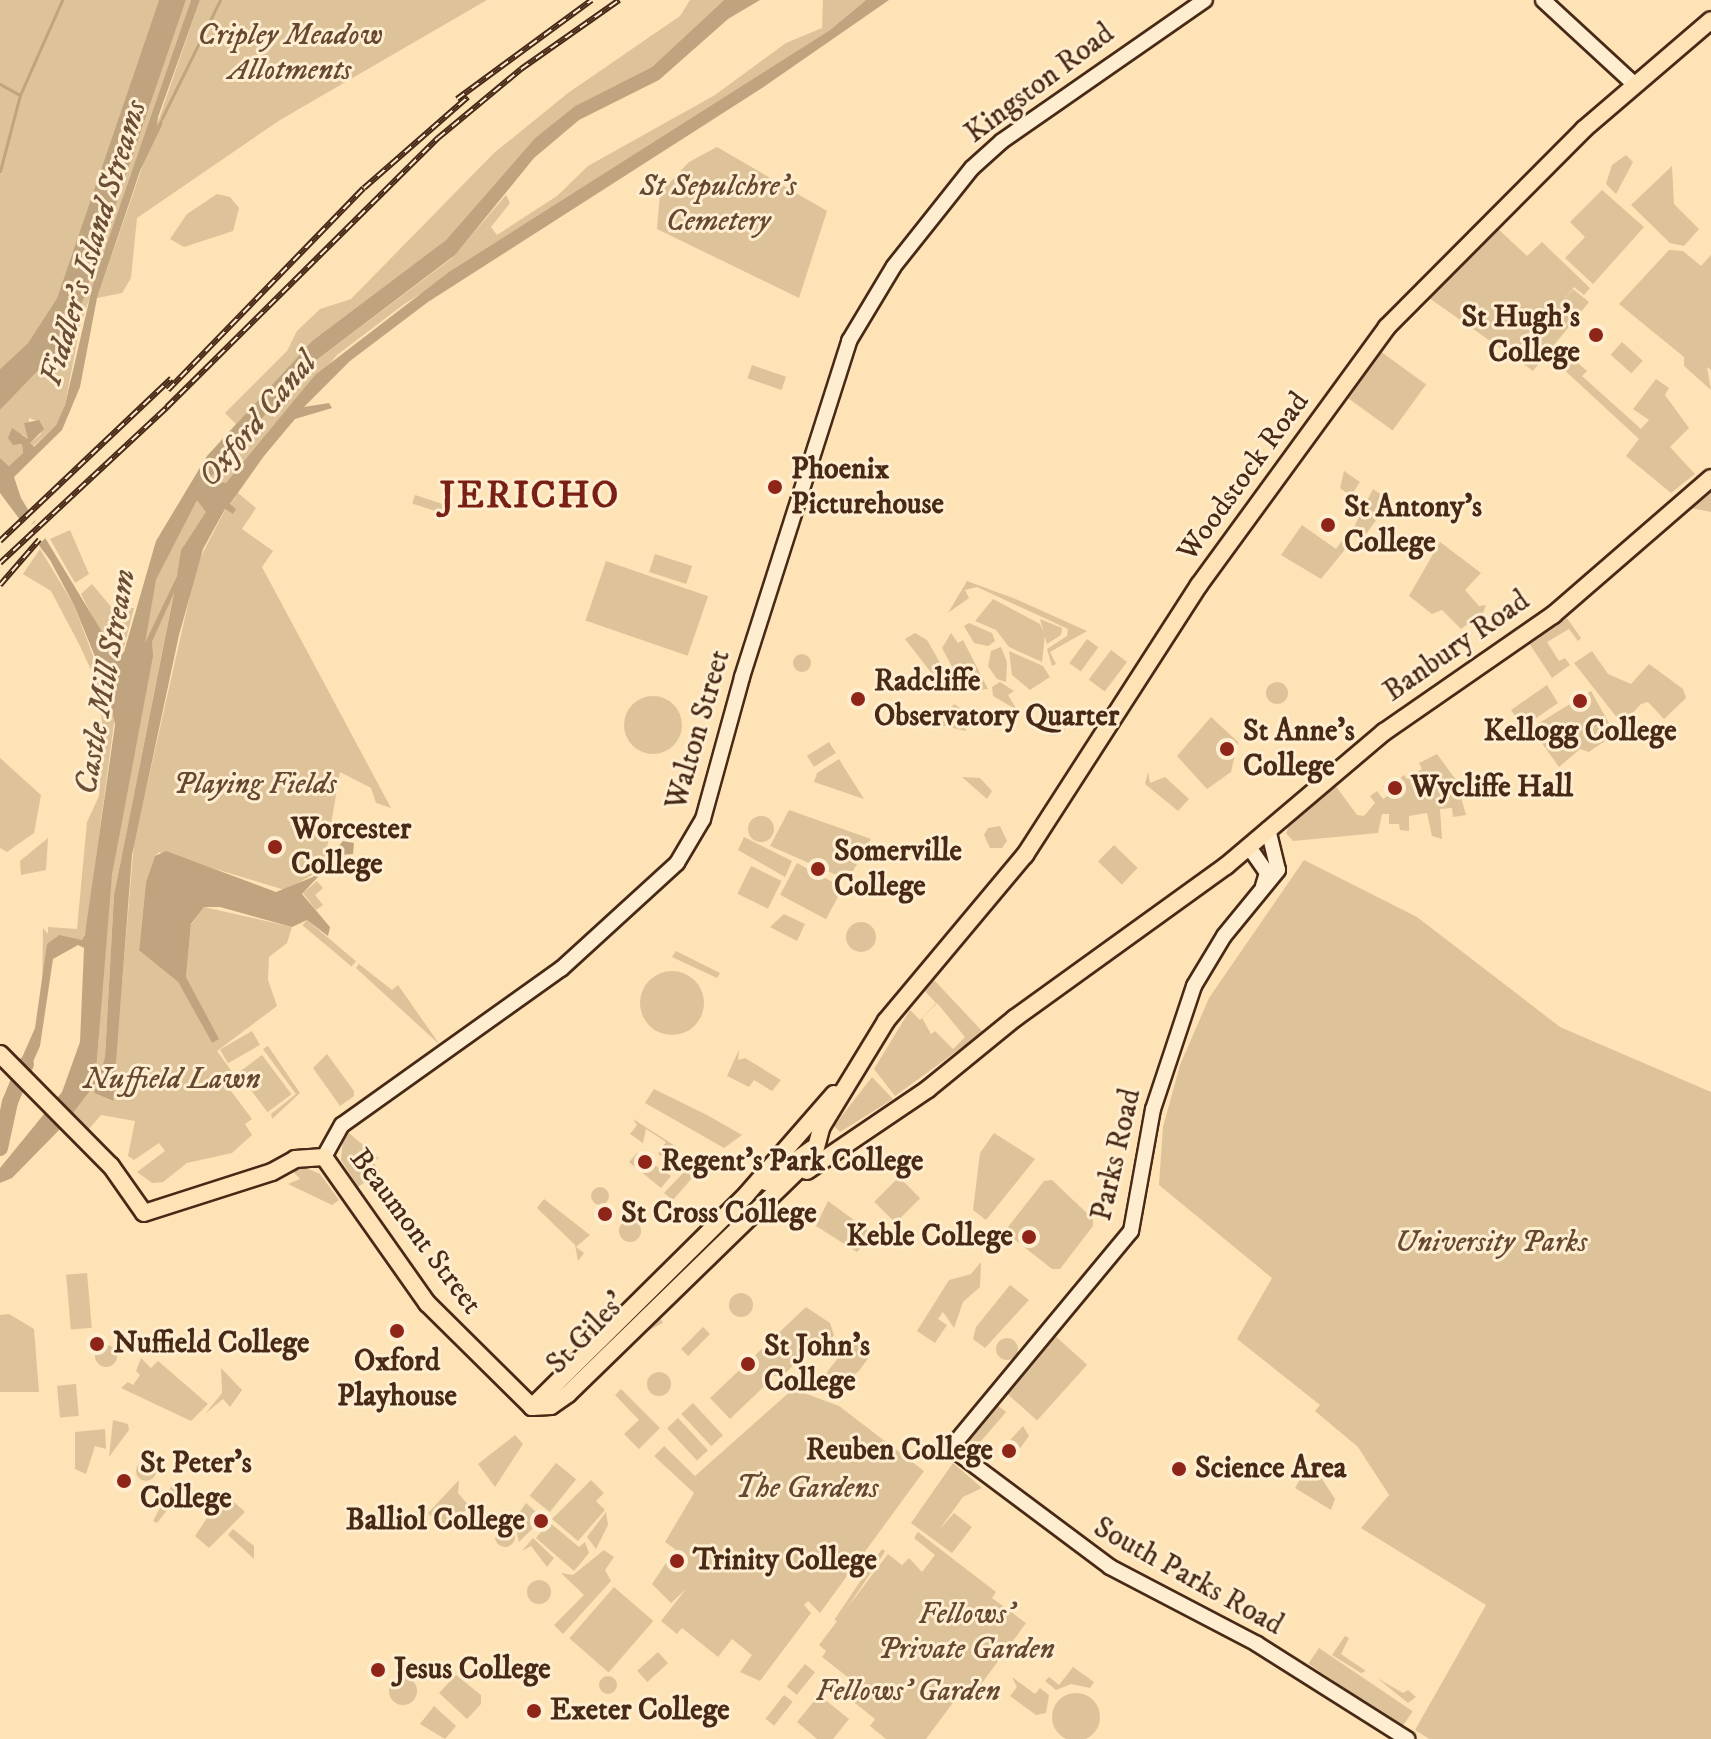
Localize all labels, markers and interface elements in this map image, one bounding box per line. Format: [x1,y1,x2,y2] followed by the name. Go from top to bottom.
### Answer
[958,16,1122,152] street label: Kingston Road
[197,18,383,88] park label: Cripley Meadow Allotments
[32,96,156,390] water label: Fiddler's Island Streams
[639,169,797,240] park label: St Sepulchre's Cemetery
[1462,300,1580,370] place label: St Hugh's College
[1587,326,1605,344] marker: St Hugh's College
[190,345,326,495] water label: Oxford Canal
[1170,385,1318,569] street label: Woodstock Road
[791,452,944,522] place label: Phoenix Picturehouse
[440,474,620,520] district label: JERICHO
[766,478,784,496] marker: Phoenix Picturehouse
[1344,490,1482,560] place label: St Antony's College
[1319,516,1337,534] marker: St Antony's College
[67,566,145,798] water label: Castle Mill Stream
[1377,584,1537,710] street label: Banbury Road
[659,646,739,814] street label: Walton Street
[874,664,1119,734] place label: Radcliffe Observatory Quarter
[849,690,867,708] marker: Radcliffe Observatory Quarter
[1571,692,1589,710] marker: Kellogg College
[1243,714,1355,784] place label: St Anne's College
[1483,714,1677,750] place label: Kellogg College
[1218,740,1236,758] marker: St Anne's College
[173,767,337,803] park label: Playing Fields
[1411,770,1573,806] place label: Wycliffe Hall
[1386,779,1404,797] marker: Wycliffe Hall
[291,812,411,882] place label: Worcester College
[834,834,962,904] place label: Somerville College
[266,838,284,856] marker: Worcester College
[809,860,827,878] marker: Somerville College
[83,1062,261,1098] park label: Nuffield Lawn
[1084,1085,1150,1225] street label: Parks Road
[341,1142,489,1322] street label: Beaumont Street
[661,1144,923,1180] place label: Regent's Park College
[636,1153,654,1171] marker: Regent's Park College
[621,1196,817,1232] place label: St Cross College
[596,1205,614,1223] marker: St Cross College
[846,1219,1013,1255] place label: Keble College
[1395,1225,1587,1261] park label: University Parks
[1020,1228,1038,1246] marker: Keble College
[539,1286,635,1382] street label: St Giles'
[388,1322,406,1340] marker: Oxford Playhouse
[113,1326,309,1362] place label: Nuffield College
[764,1329,870,1400] place label: St John's College
[88,1335,106,1353] marker: Nuffield College
[337,1344,457,1414] place label: Oxford Playhouse
[739,1355,757,1373] marker: St John's College
[806,1433,993,1469] place label: Reuben College
[1000,1442,1018,1460] marker: Reuben College
[140,1446,252,1516] place label: St Peter's College
[1195,1451,1347,1487] place label: Science Area
[1170,1460,1188,1478] marker: Science Area
[735,1471,879,1507] park label: The Gardens
[115,1472,133,1490] marker: St Peter's College
[346,1503,525,1539] place label: Balliol College
[1087,1510,1289,1644] street label: South Parks Road
[532,1512,550,1530] marker: Balliol College
[693,1543,877,1579] place label: Trinity College
[668,1552,686,1570] marker: Trinity College
[877,1597,1055,1668] park label: Fellows' Private Garden
[394,1652,551,1688] place label: Jesus College
[369,1661,387,1679] marker: Jesus College
[816,1674,1000,1710] park label: Fellows' Garden
[550,1693,730,1729] place label: Exeter College
[525,1702,543,1720] marker: Exeter College

